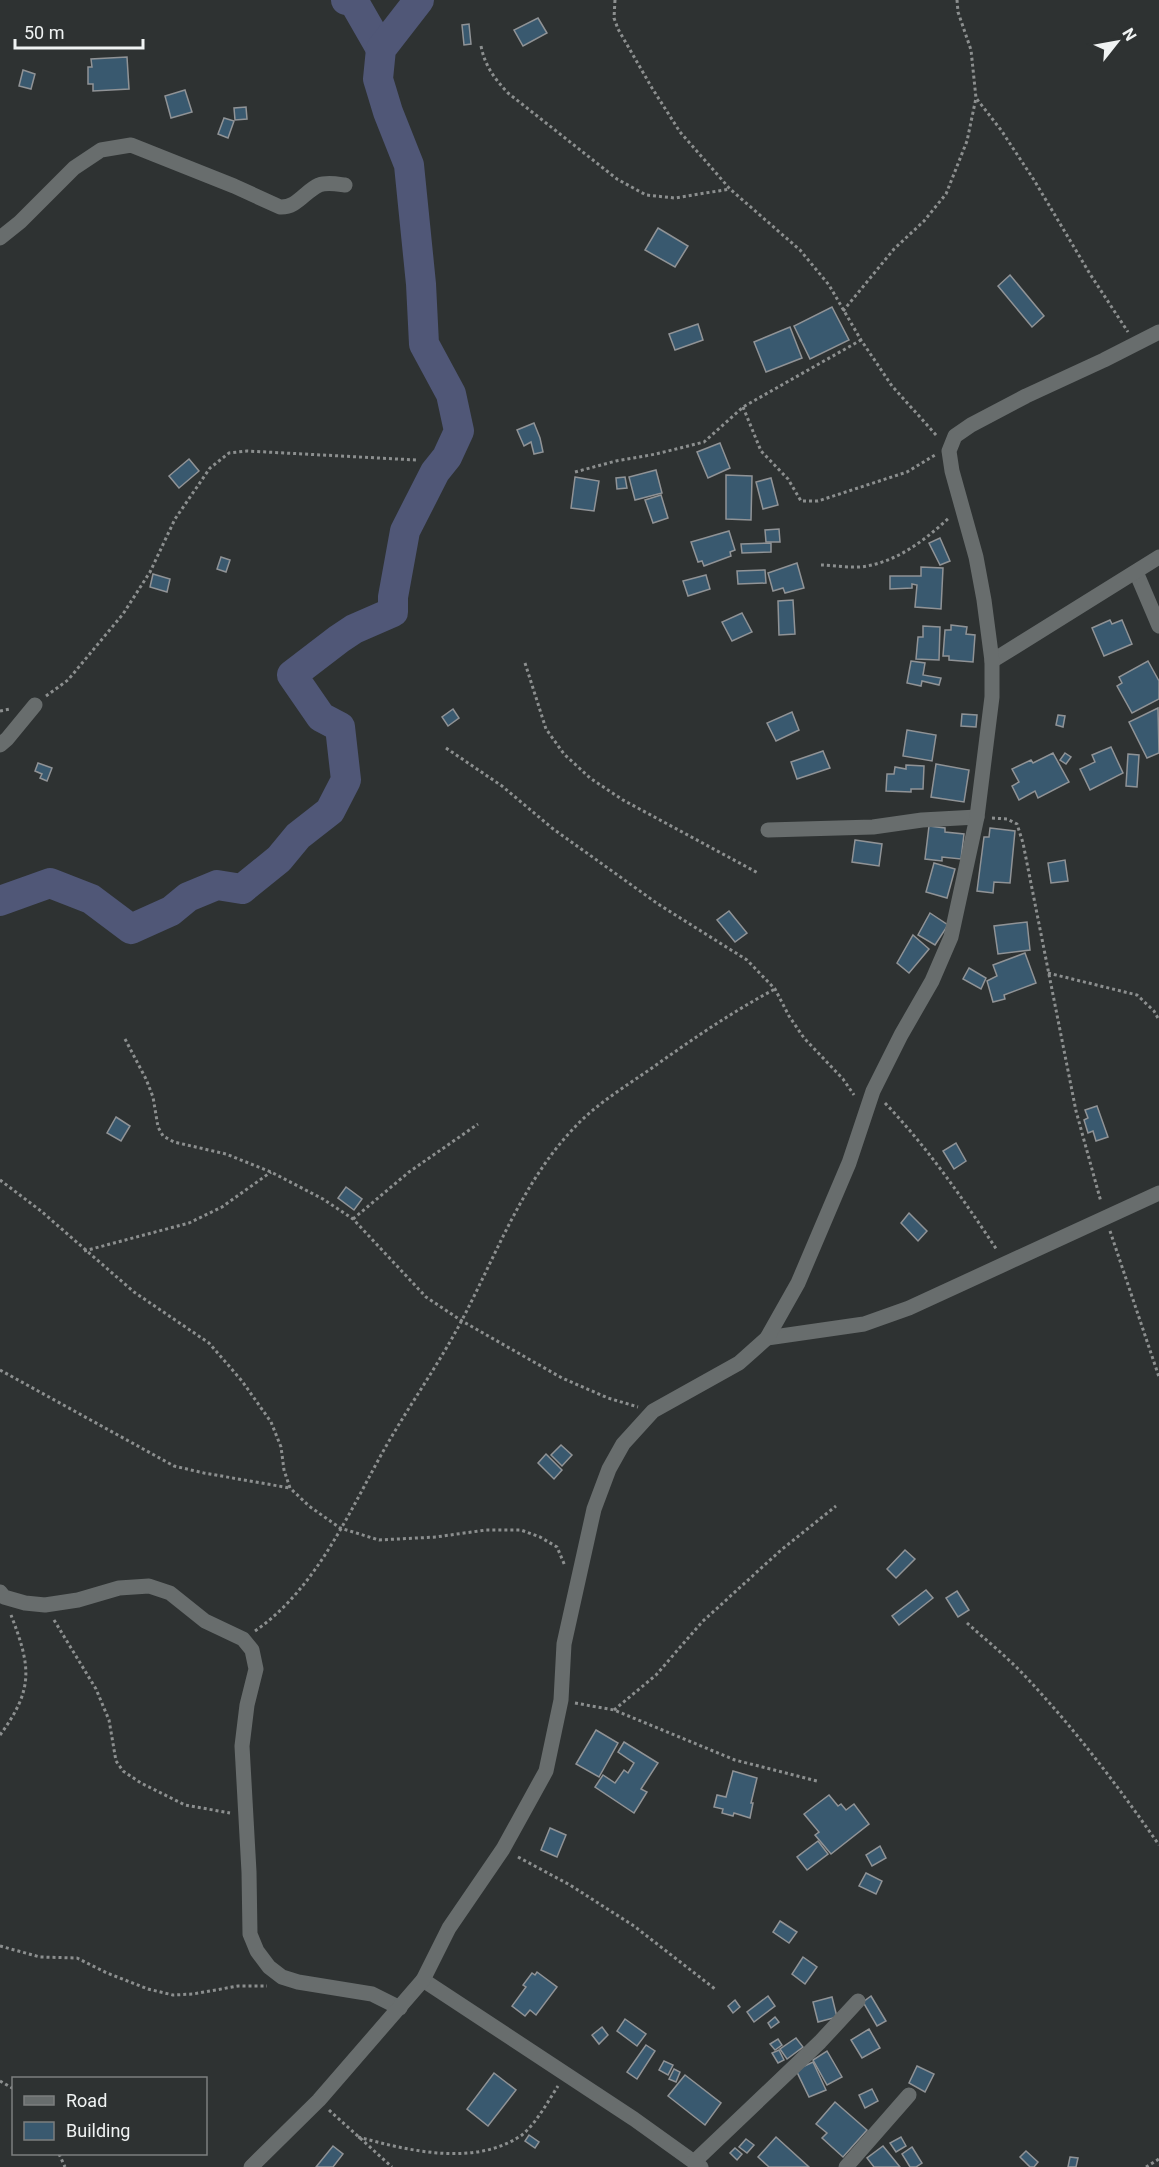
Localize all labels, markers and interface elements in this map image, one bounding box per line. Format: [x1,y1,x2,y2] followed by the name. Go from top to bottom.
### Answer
[15,12,142,50] scale bar
[1087,12,1147,72] north arrow
[24,22,64,43] text: 50 m
[1118,25,1140,44] text: N
[12,2077,207,2155] legend
[66,2090,107,2111] text: Road
[66,2120,130,2141] text: Building

